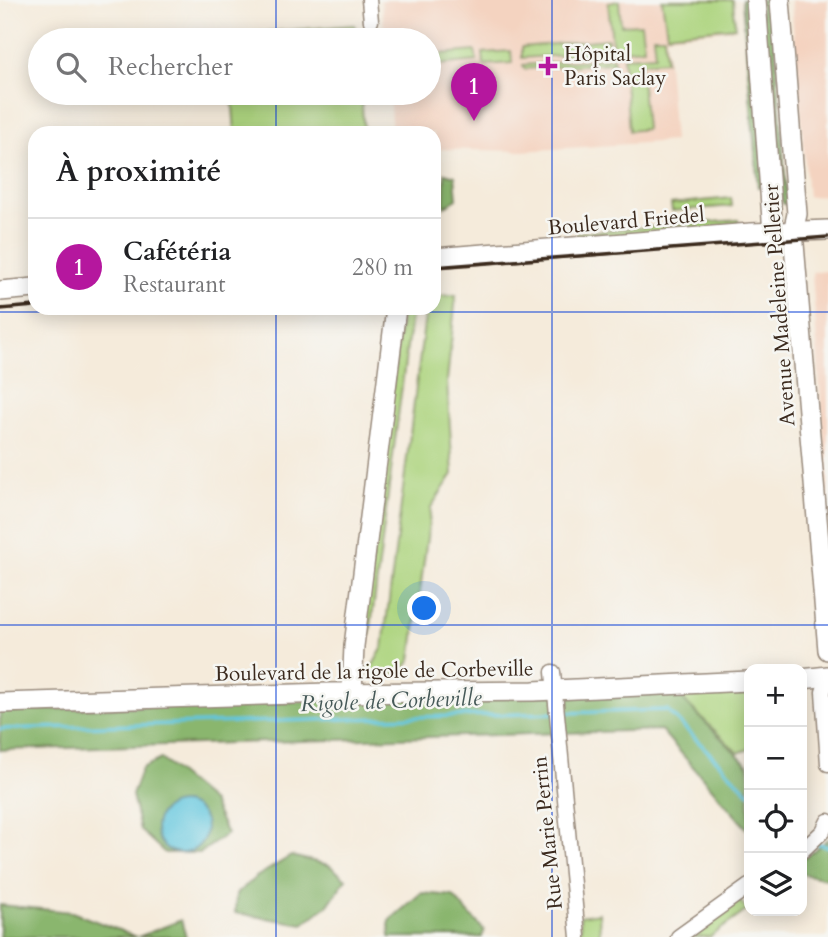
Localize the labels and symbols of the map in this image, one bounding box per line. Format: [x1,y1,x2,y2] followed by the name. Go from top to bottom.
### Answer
[564,40,666,93] place label: Hôpital Paris Saclay
[538,56,558,76] marker: Hôpital Paris Saclay
[451,63,497,121] pin: 1
[757,182,802,427] street label: Avenue Madeleine Pelletier
[546,200,706,243] street label: Boulevard Friedel
[407,591,441,625] your location
[214,654,534,689] street label: Boulevard de la rigole de Corbeville
[300,682,482,719] water label: Rigole de Corbeville
[525,755,570,911] street label: Rue Marie Perrin

